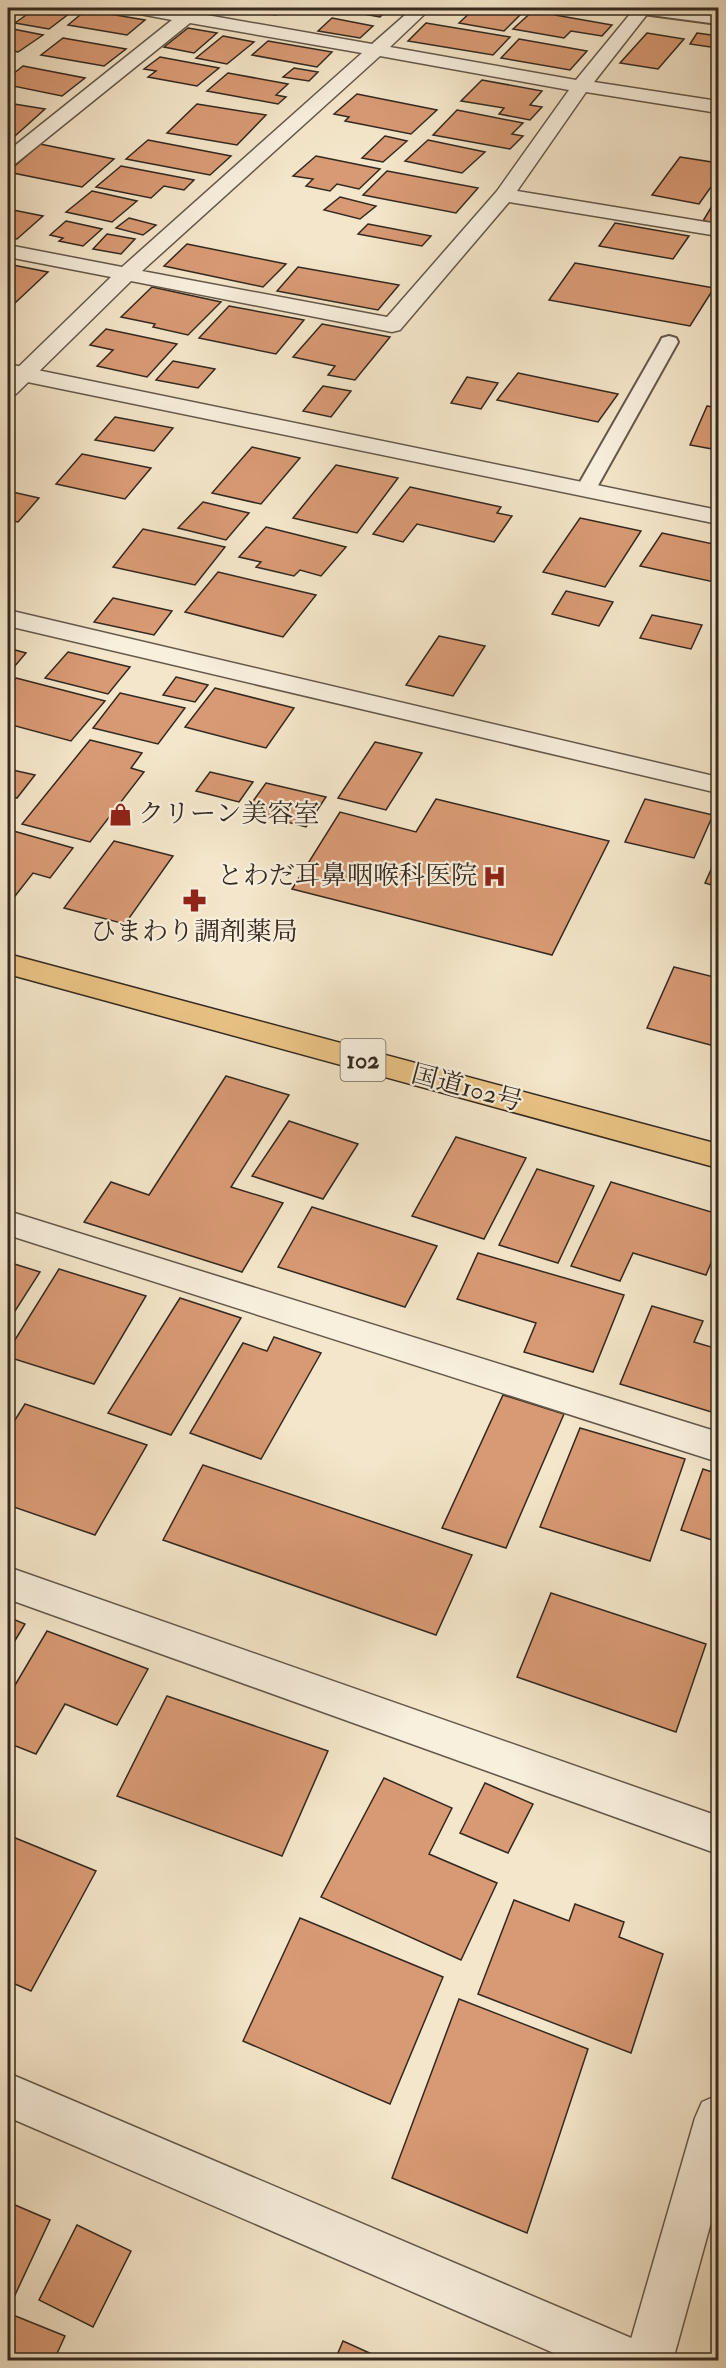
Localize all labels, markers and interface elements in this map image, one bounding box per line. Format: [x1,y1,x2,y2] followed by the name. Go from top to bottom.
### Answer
[138,798,319,830] place label: クリーン美容室
[107,801,133,827] shop icon: クリーン美容室
[217,860,477,892] place label: とわだ耳鼻咽喉科医院
[482,863,508,889] hospital icon: とわだ耳鼻咽喉科医院
[181,888,207,914] pharmacy icon: ひまわり調剤薬局
[90,916,298,948] place label: ひまわり調剤薬局
[340,1039,386,1081] road number: 102
[408,1058,526,1118] street label: 国道102号

